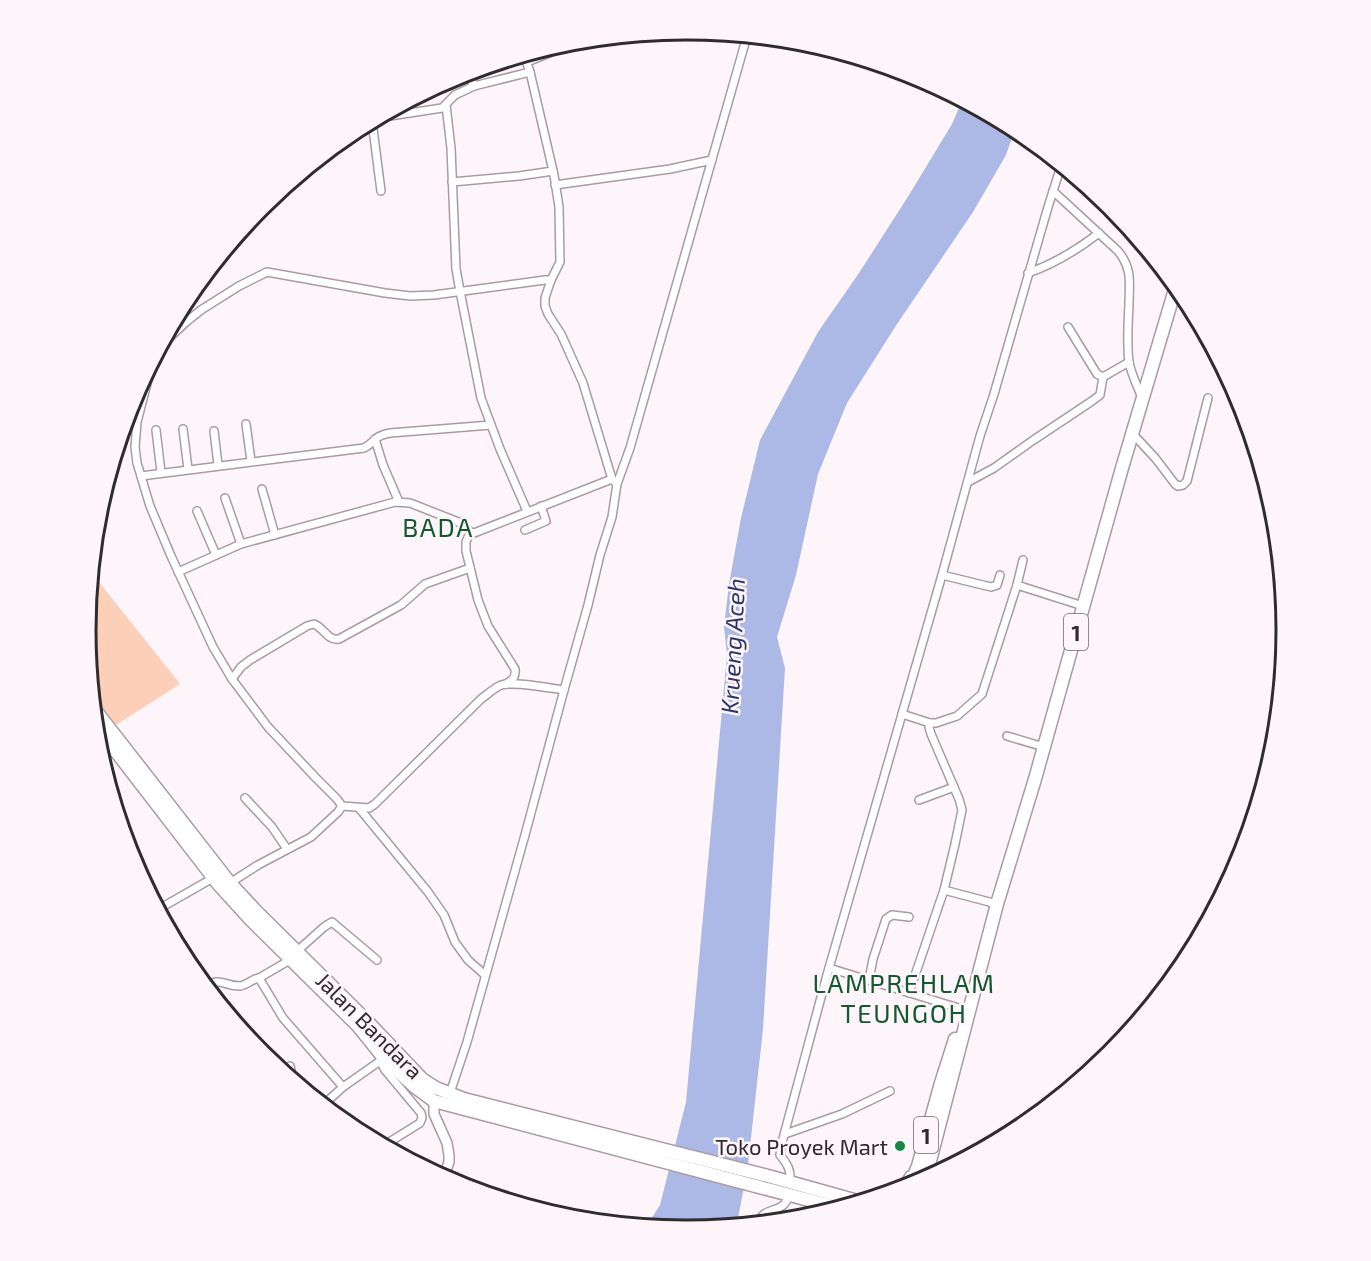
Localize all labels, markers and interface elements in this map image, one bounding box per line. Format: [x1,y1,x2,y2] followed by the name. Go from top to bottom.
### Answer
[402,511,474,542] district label: BADA
[714,577,750,715] water label: Krueng Aceh
[1064,614,1088,650] road number: 1
[311,966,429,1084] street label: Jalan Bandara
[812,967,996,1028] district label: LAMPREHLAM TEUNGOH
[914,1117,938,1153] road number: 1
[715,1133,888,1159] place label: Toko Proyek Mart
[893,1139,907,1153] marker: Toko Proyek Mart

